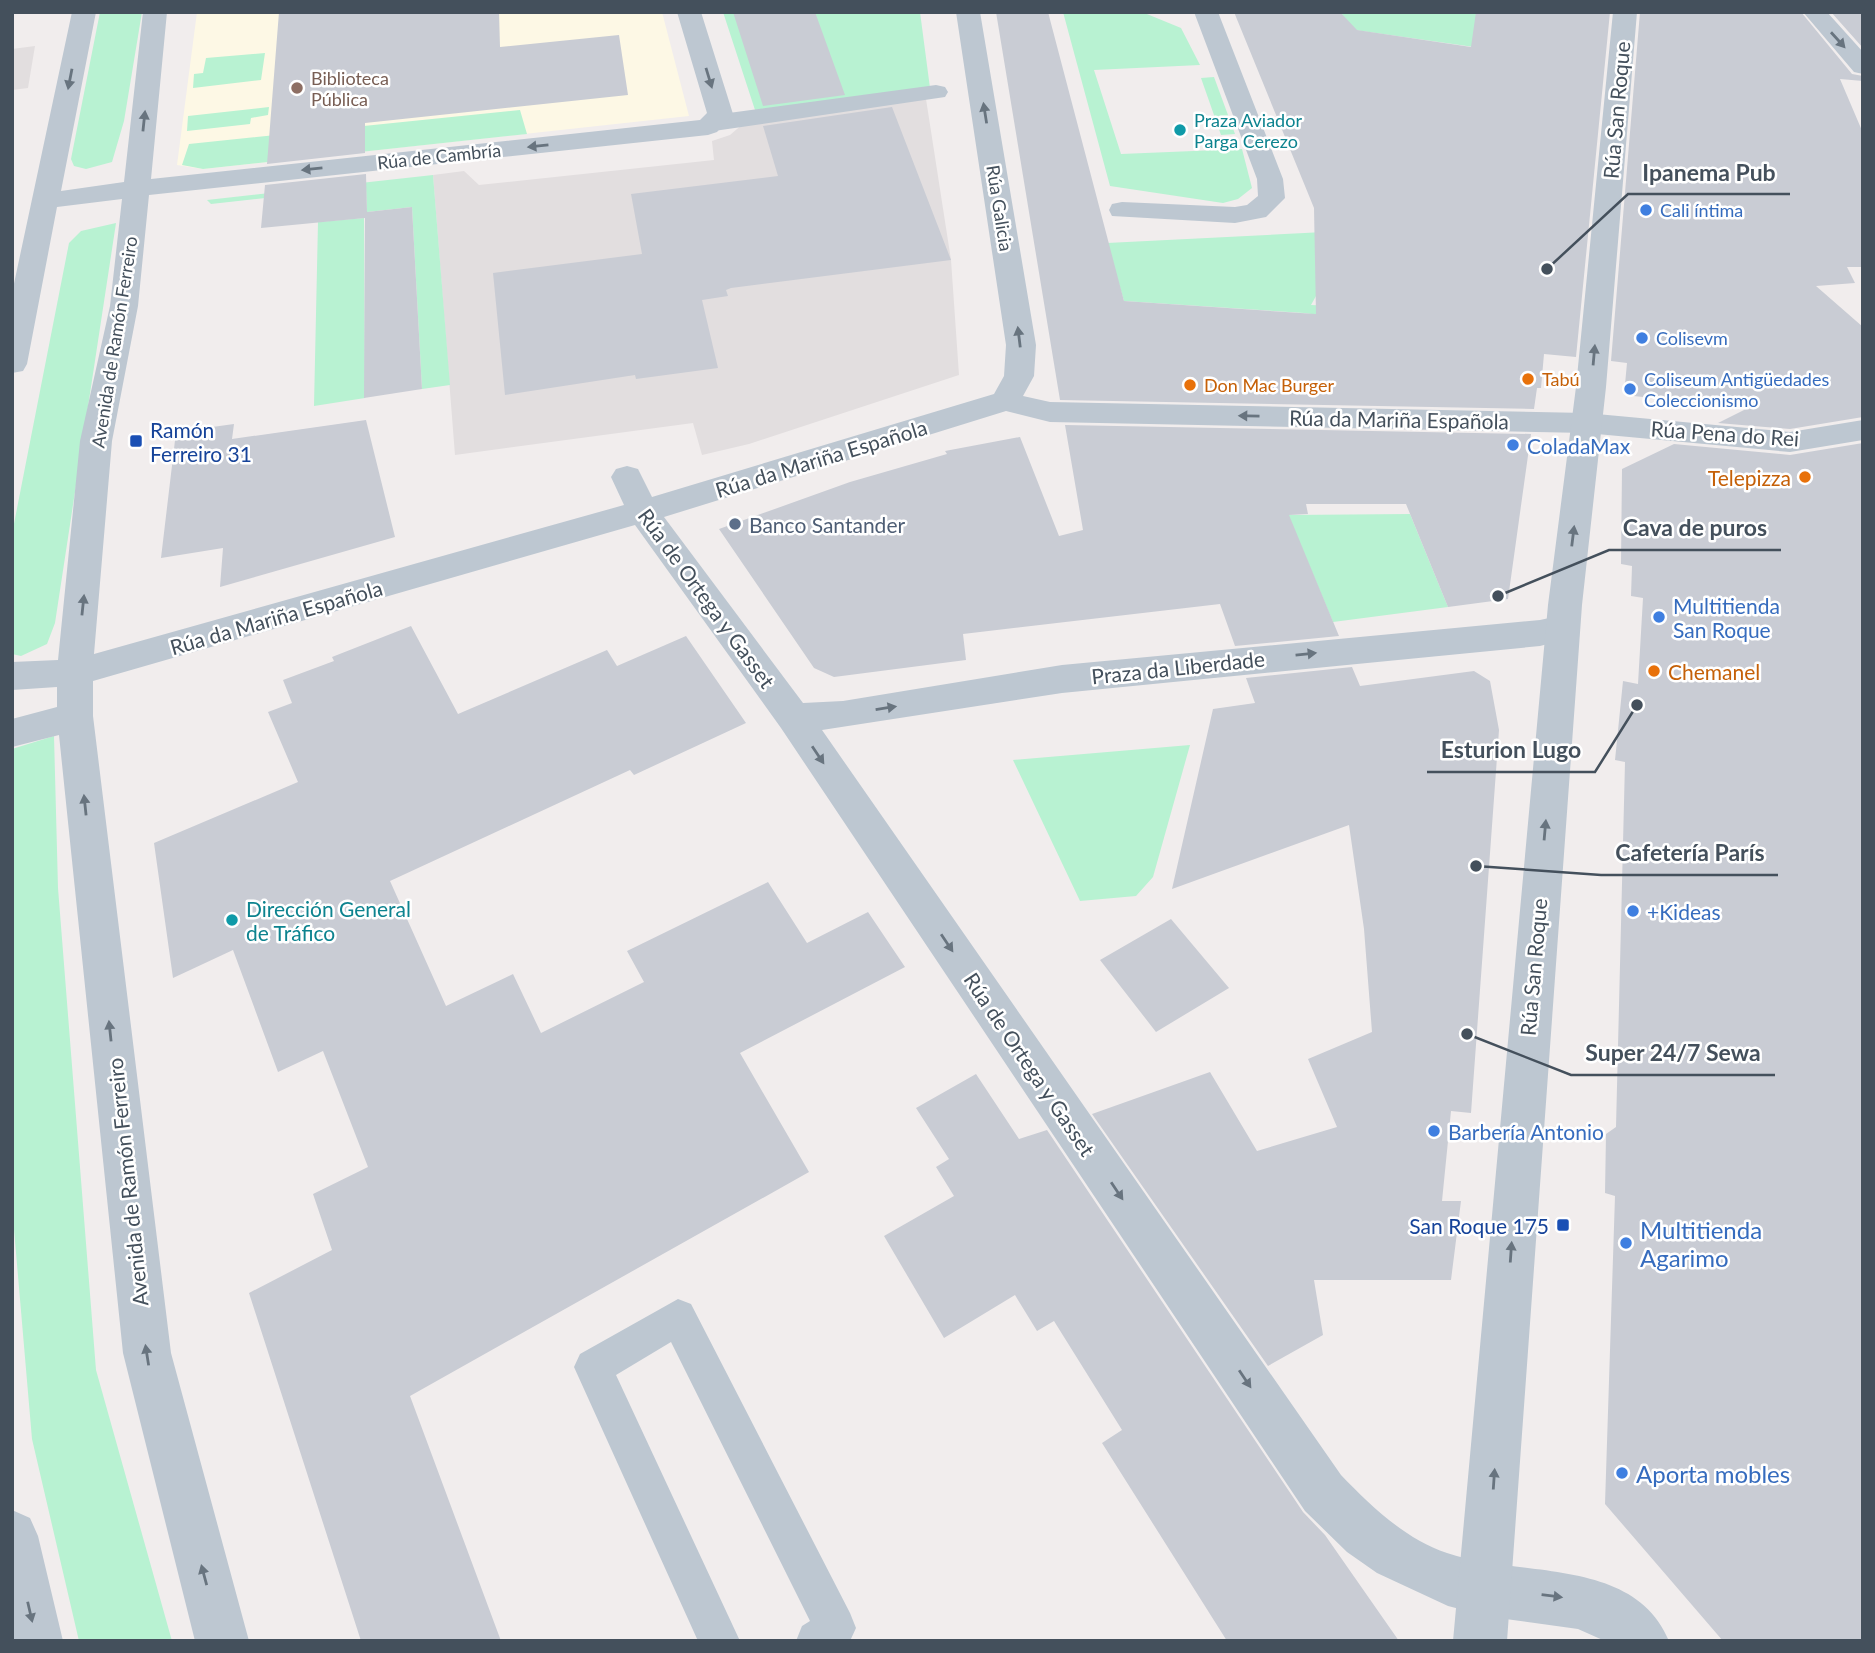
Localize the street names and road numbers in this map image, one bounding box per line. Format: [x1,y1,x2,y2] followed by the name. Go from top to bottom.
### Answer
[1598,40,1634,180] street label: Rúa San Roque
[376,139,502,173] street label: Rúa de Cambría
[982,163,1018,253] street label: Rúa Galicia
[86,235,142,449] street label: Avenida de Ramón Ferreiro
[1289,405,1509,433] street label: Rúa da Mariña Española
[712,414,930,502] street label: Rúa da Mariña Española
[1650,415,1800,451] street label: Rúa Pena do Rei
[634,503,781,693] street label: Rúa de Ortega y Gasset
[167,575,385,659] street label: Rúa da Mariña Española
[1090,645,1266,689] street label: Praza da Liberdade
[1515,897,1551,1037] street label: Rúa San Roque
[959,968,1101,1161] street label: Rúa de Ortega y Gasset
[102,1057,152,1307] street label: Avenida de Ramón Ferreiro

